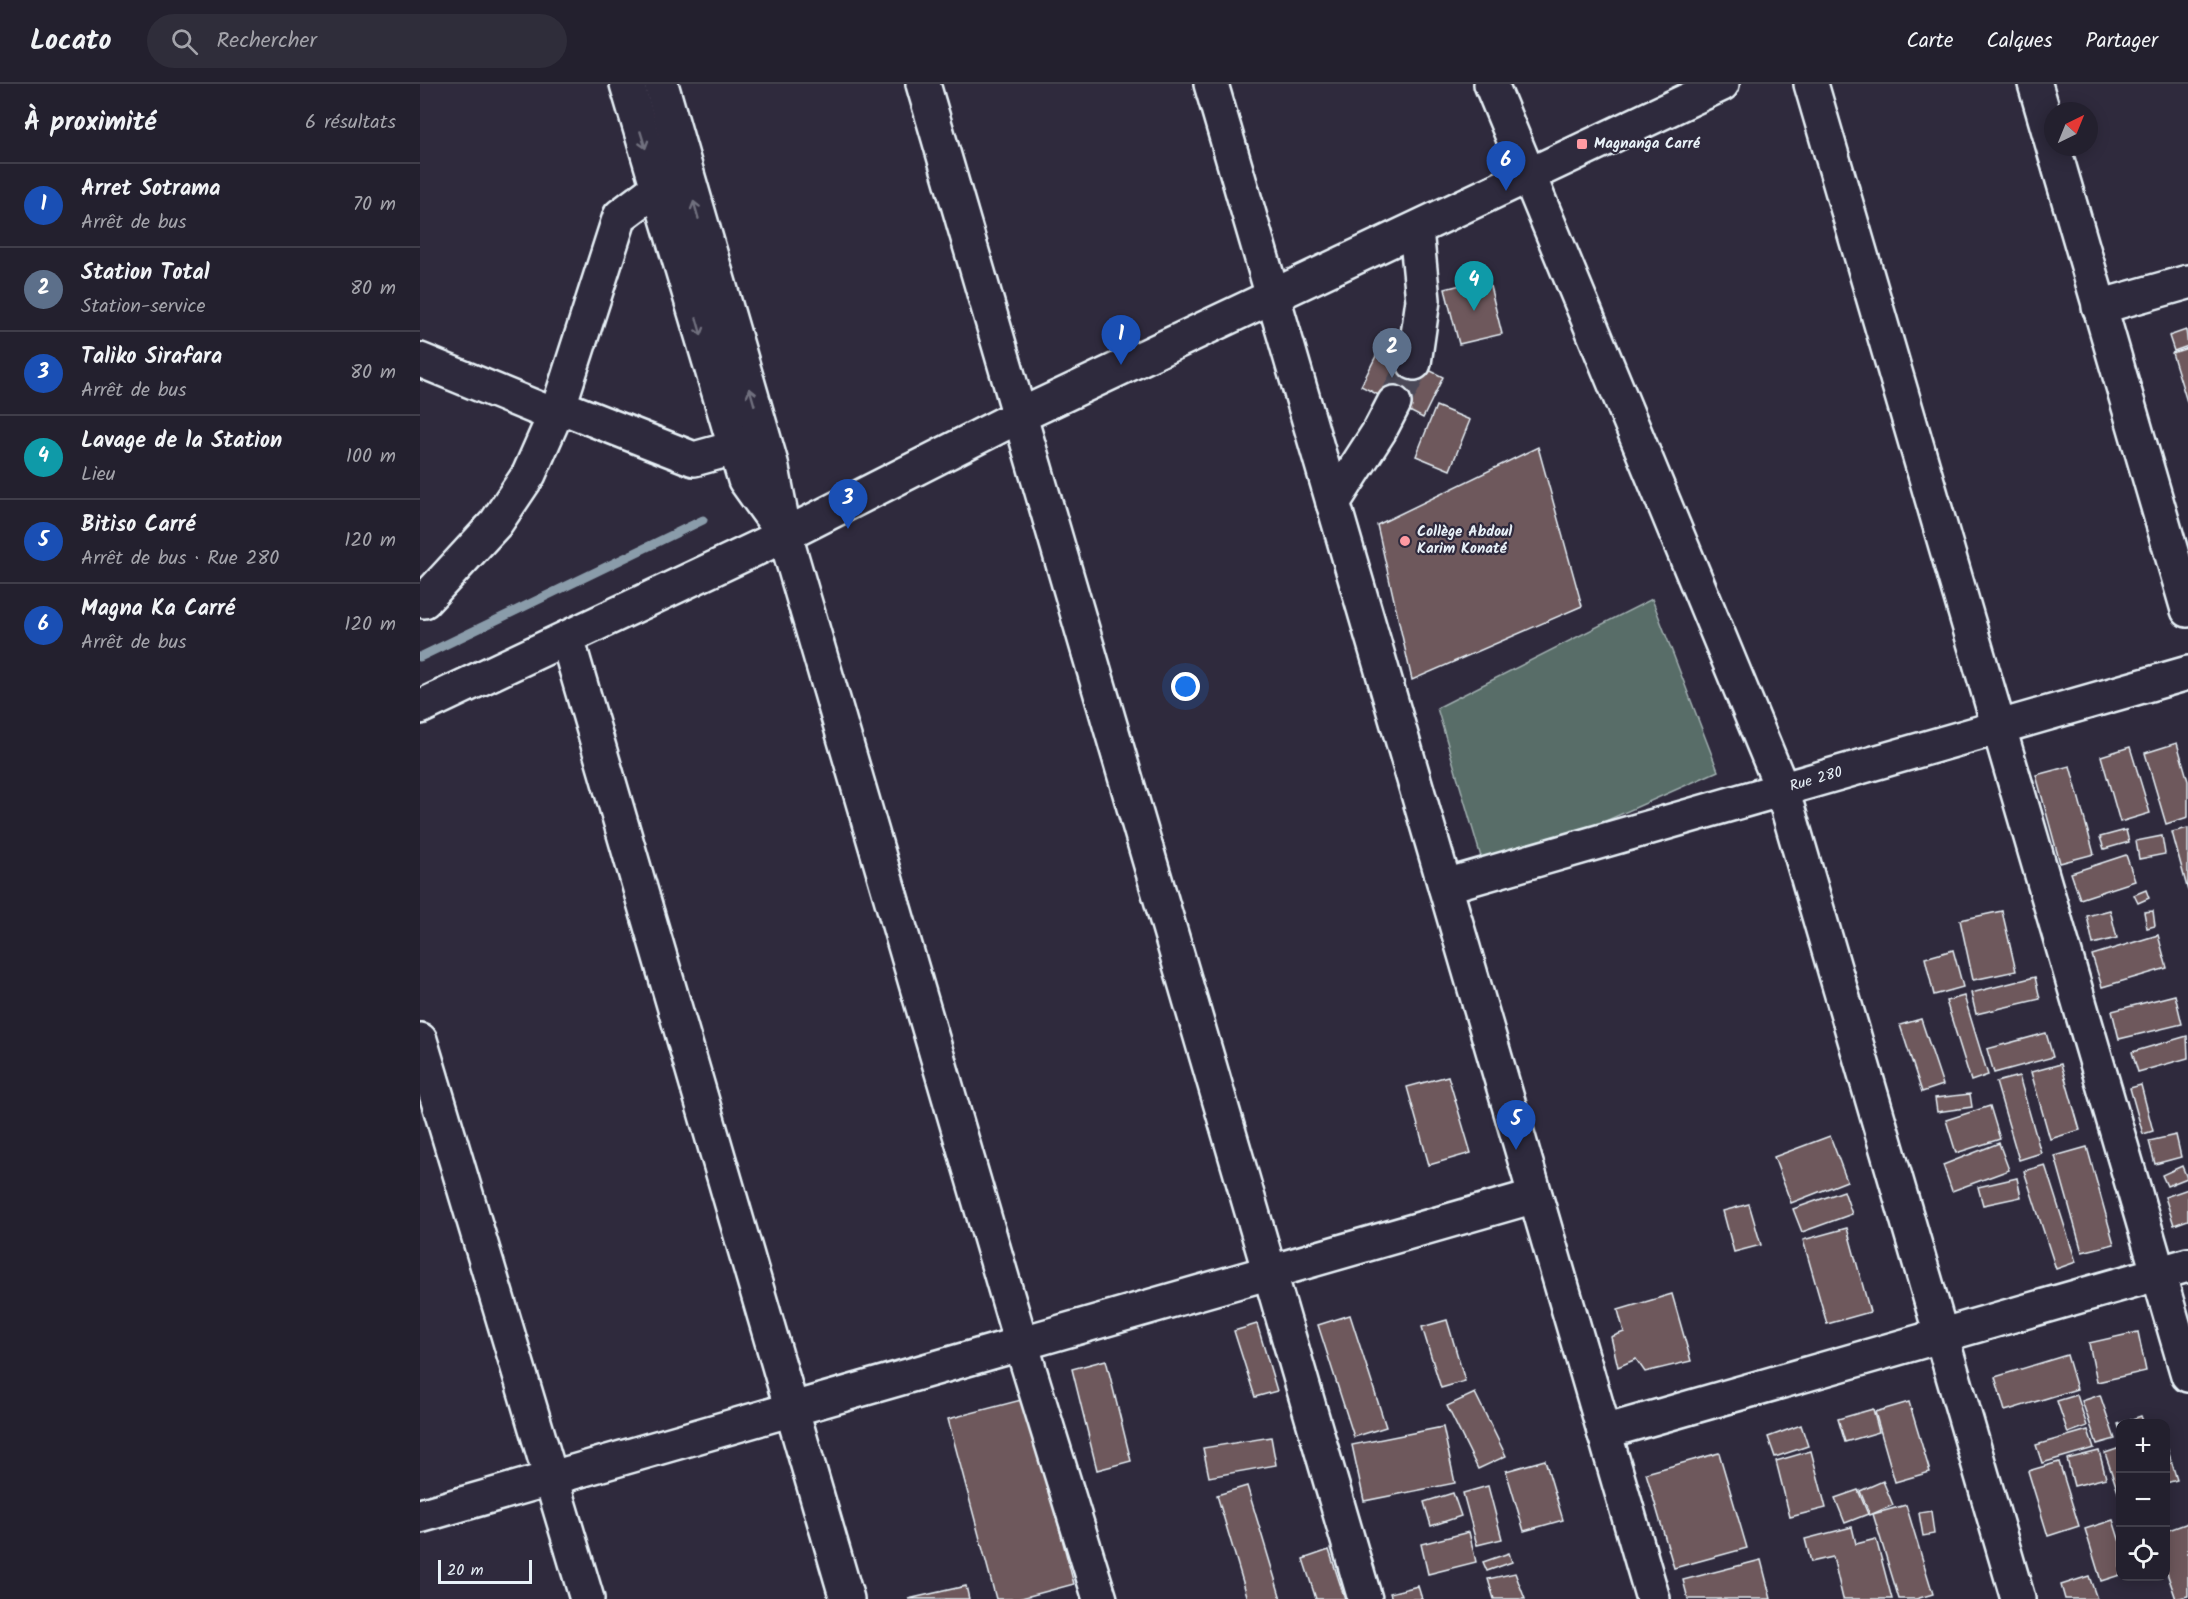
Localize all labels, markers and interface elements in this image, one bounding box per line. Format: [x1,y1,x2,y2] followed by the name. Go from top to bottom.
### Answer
[147,14,567,68] search box
[30,19,111,64] text: Locato
[216,24,317,59] text: Rechercher
[168,25,201,58] icon: search
[1906,25,1953,58] text: Carte
[1986,25,2052,58] text: Calques
[2085,25,2158,58] text: Partager
[24,102,156,144] text: À proximité
[2044,102,2098,156] north arrow
[305,107,396,139] text: 6 résultats
[638,130,649,149] one-way arrow
[1594,132,1701,156] place label: Magnanga Carré
[1575,137,1589,151] marker: Magnanga Carré
[1486,141,1526,191] pin: 6
[81,172,220,207] text: Arret Sotrama
[40,189,47,221] text: 1
[353,189,396,221] text: 70 m
[690,201,702,220] one-way arrow
[81,207,187,239] text: Arrêt de bus
[81,256,210,291] text: Station Total
[1454,262,1494,311] pin: 4
[38,273,49,305] text: 2
[350,273,396,305] text: 80 m
[81,291,205,323] text: Station-service
[1102,316,1140,365] pin: 1
[694,317,705,336] one-way arrow
[1372,328,1412,378] pin: 2
[81,340,222,375] text: Taliko Sirafara
[38,357,49,389] text: 3
[350,357,396,389] text: 80 m
[81,375,187,407] text: Arrêt de bus
[746,388,757,407] one-way arrow
[81,424,282,459] text: Lavage de la Station
[38,441,49,473] text: 4
[346,441,396,473] text: 100 m
[81,459,115,491] text: Lieu
[828,480,868,529] pin: 3
[81,508,196,543] text: Bitiso Carré
[1417,520,1512,561] place label: Collège Abdoul Karim Konaté
[38,525,49,557] text: 5
[344,525,396,557] text: 120 m
[1398,534,1412,548] marker: Collège Abdoul Karim Konaté
[81,543,279,575] text: Arrêt de bus · Rue 280
[81,592,235,627] text: Magna Ka Carré
[38,609,49,641] text: 6
[344,609,396,641] text: 120 m
[81,627,187,659] text: Arrêt de bus
[1171,672,1200,701] your location
[1787,761,1846,799] street label: Rue 280
[1496,1100,1536,1150] pin: 5
[2116,1419,2170,1581] map controls
[2116,1419,2170,1473] button: +
[2116,1473,2170,1527] button: −
[2116,1527,2170,1581] button: locate
[438,1557,532,1584] scale bar
[447,1558,483,1583] text: 20 m

